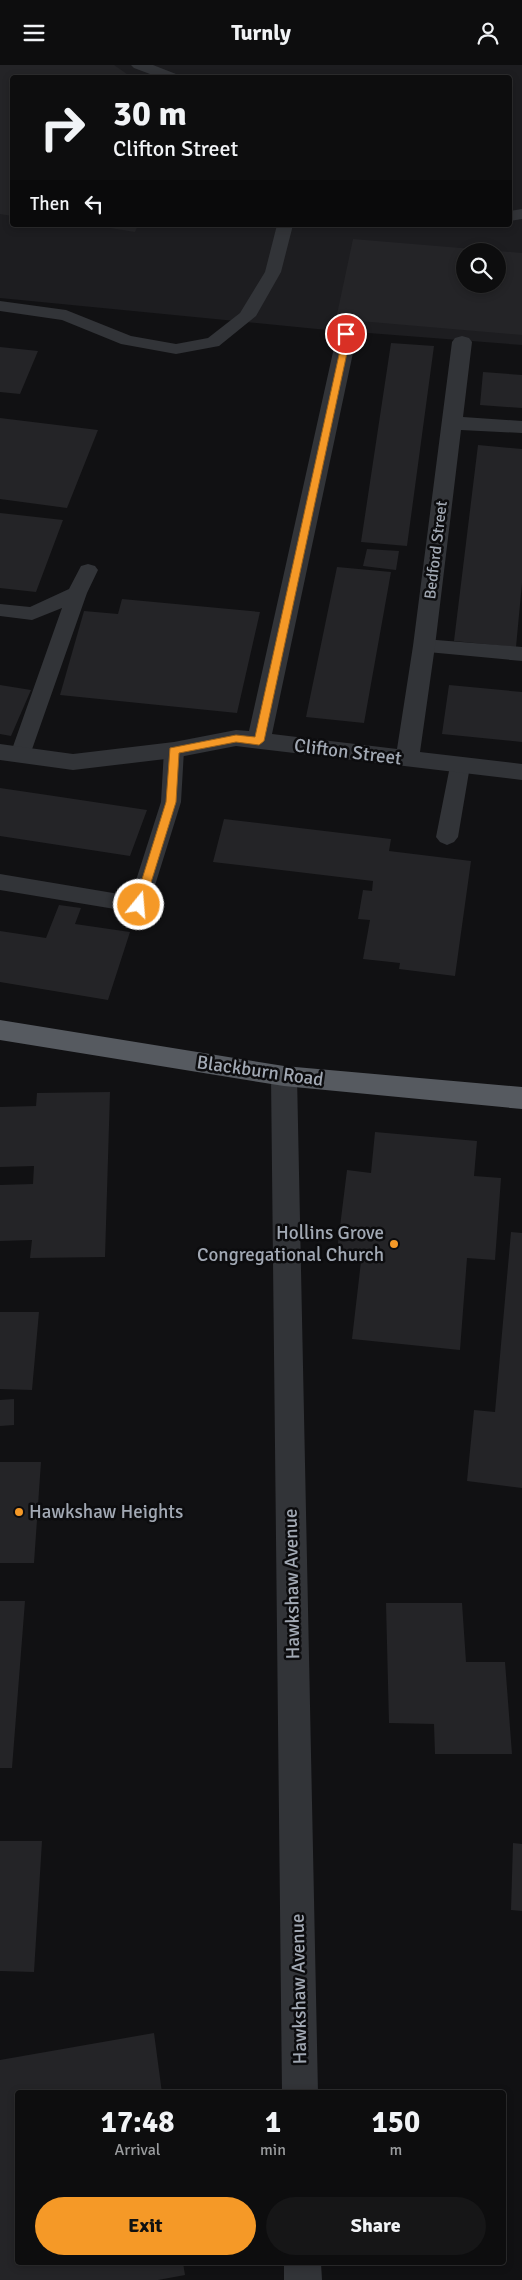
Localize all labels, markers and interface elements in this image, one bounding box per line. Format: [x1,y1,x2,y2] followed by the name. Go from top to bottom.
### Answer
[20,19,48,47] icon: menu
[231,19,291,46] text: Turnly
[474,19,502,47] icon: person
[113,92,187,135] text: 30 m
[30,95,95,160] icon: right
[113,135,238,162] text: Clifton Street
[80,190,108,218] icon: left
[30,192,70,216] text: Then
[456,243,506,293] map controls
[456,243,506,293] button: search
[325,313,367,355] pin
[332,320,360,348] icon: arrive
[420,499,452,600] street label: Bedford Street
[293,733,403,771] street label: Clifton Street
[112,878,164,930] position arrow
[195,1050,325,1092] street label: Blackburn Road
[197,1221,384,1267] place label: Hollins Grove Congregational Church
[388,1238,400,1250] marker: Hollins Grove Congregational Church
[29,1500,183,1524] place label: Hawkshaw Heights
[13,1506,25,1518] marker: Hawkshaw Heights
[279,1508,305,1660] street label: Hawkshaw Avenue
[286,1913,312,2065] street label: Hawkshaw Avenue
[101,2104,174,2141] text: 17:48
[265,2104,281,2141] text: 1
[372,2104,420,2141] text: 150
[114,2140,161,2160] text: Arrival
[260,2140,286,2160] text: min
[390,2140,402,2160] text: m
[35,2197,256,2255] button: Exit
[266,2197,486,2255] button: Share

